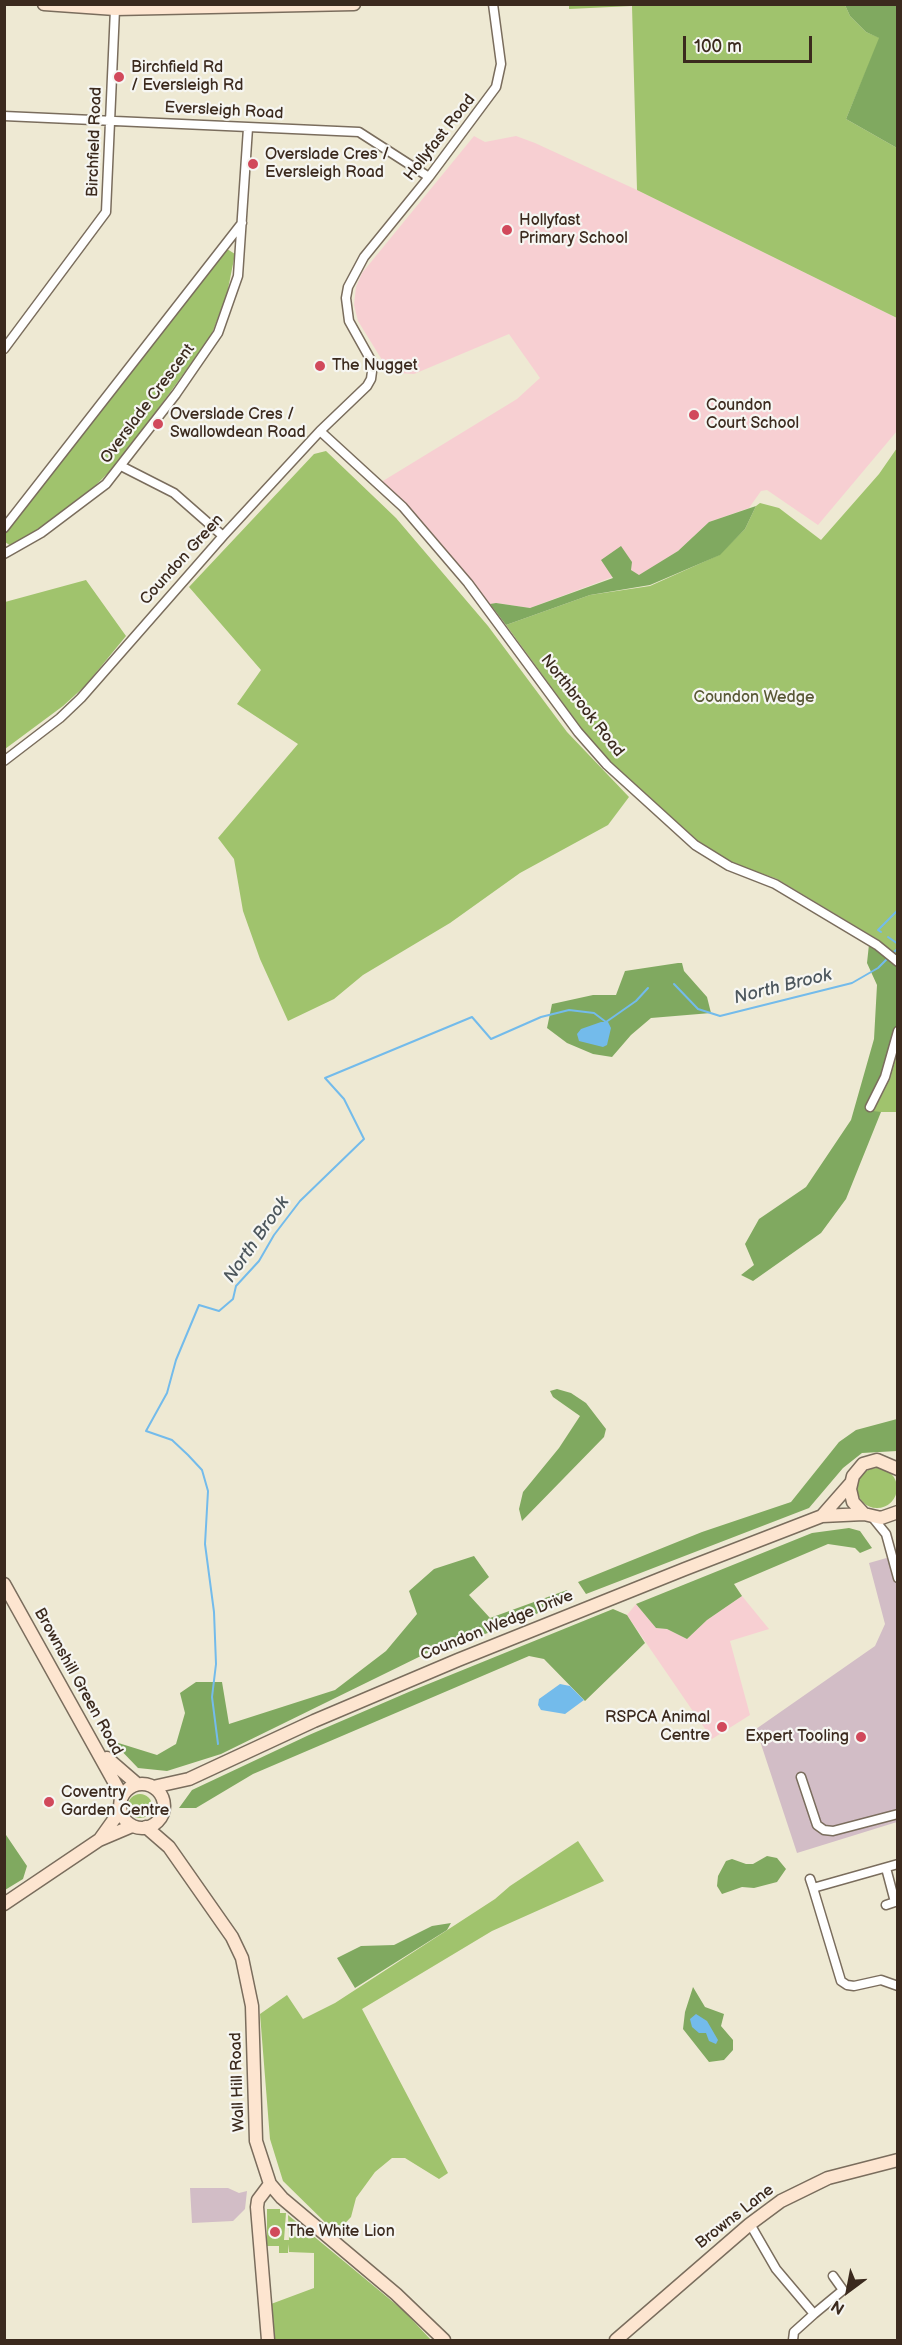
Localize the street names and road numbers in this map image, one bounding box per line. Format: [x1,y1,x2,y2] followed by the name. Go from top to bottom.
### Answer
[83,86,107,198] street label: Birchfield Road
[400,91,480,185] street label: Hollyfast Road
[164,98,284,124] street label: Eversleigh Road
[97,341,199,467] street label: Overslade Crescent
[136,511,228,609] street label: Coundon Green
[536,651,628,761] street label: Northbrook Road
[418,1587,576,1665] street label: Coundon Wedge Drive
[29,1605,127,1759] street label: Brownshill Green Road
[227,2032,249,2132] street label: Wall Hill Road
[692,2181,778,2253] street label: Browns Lane

